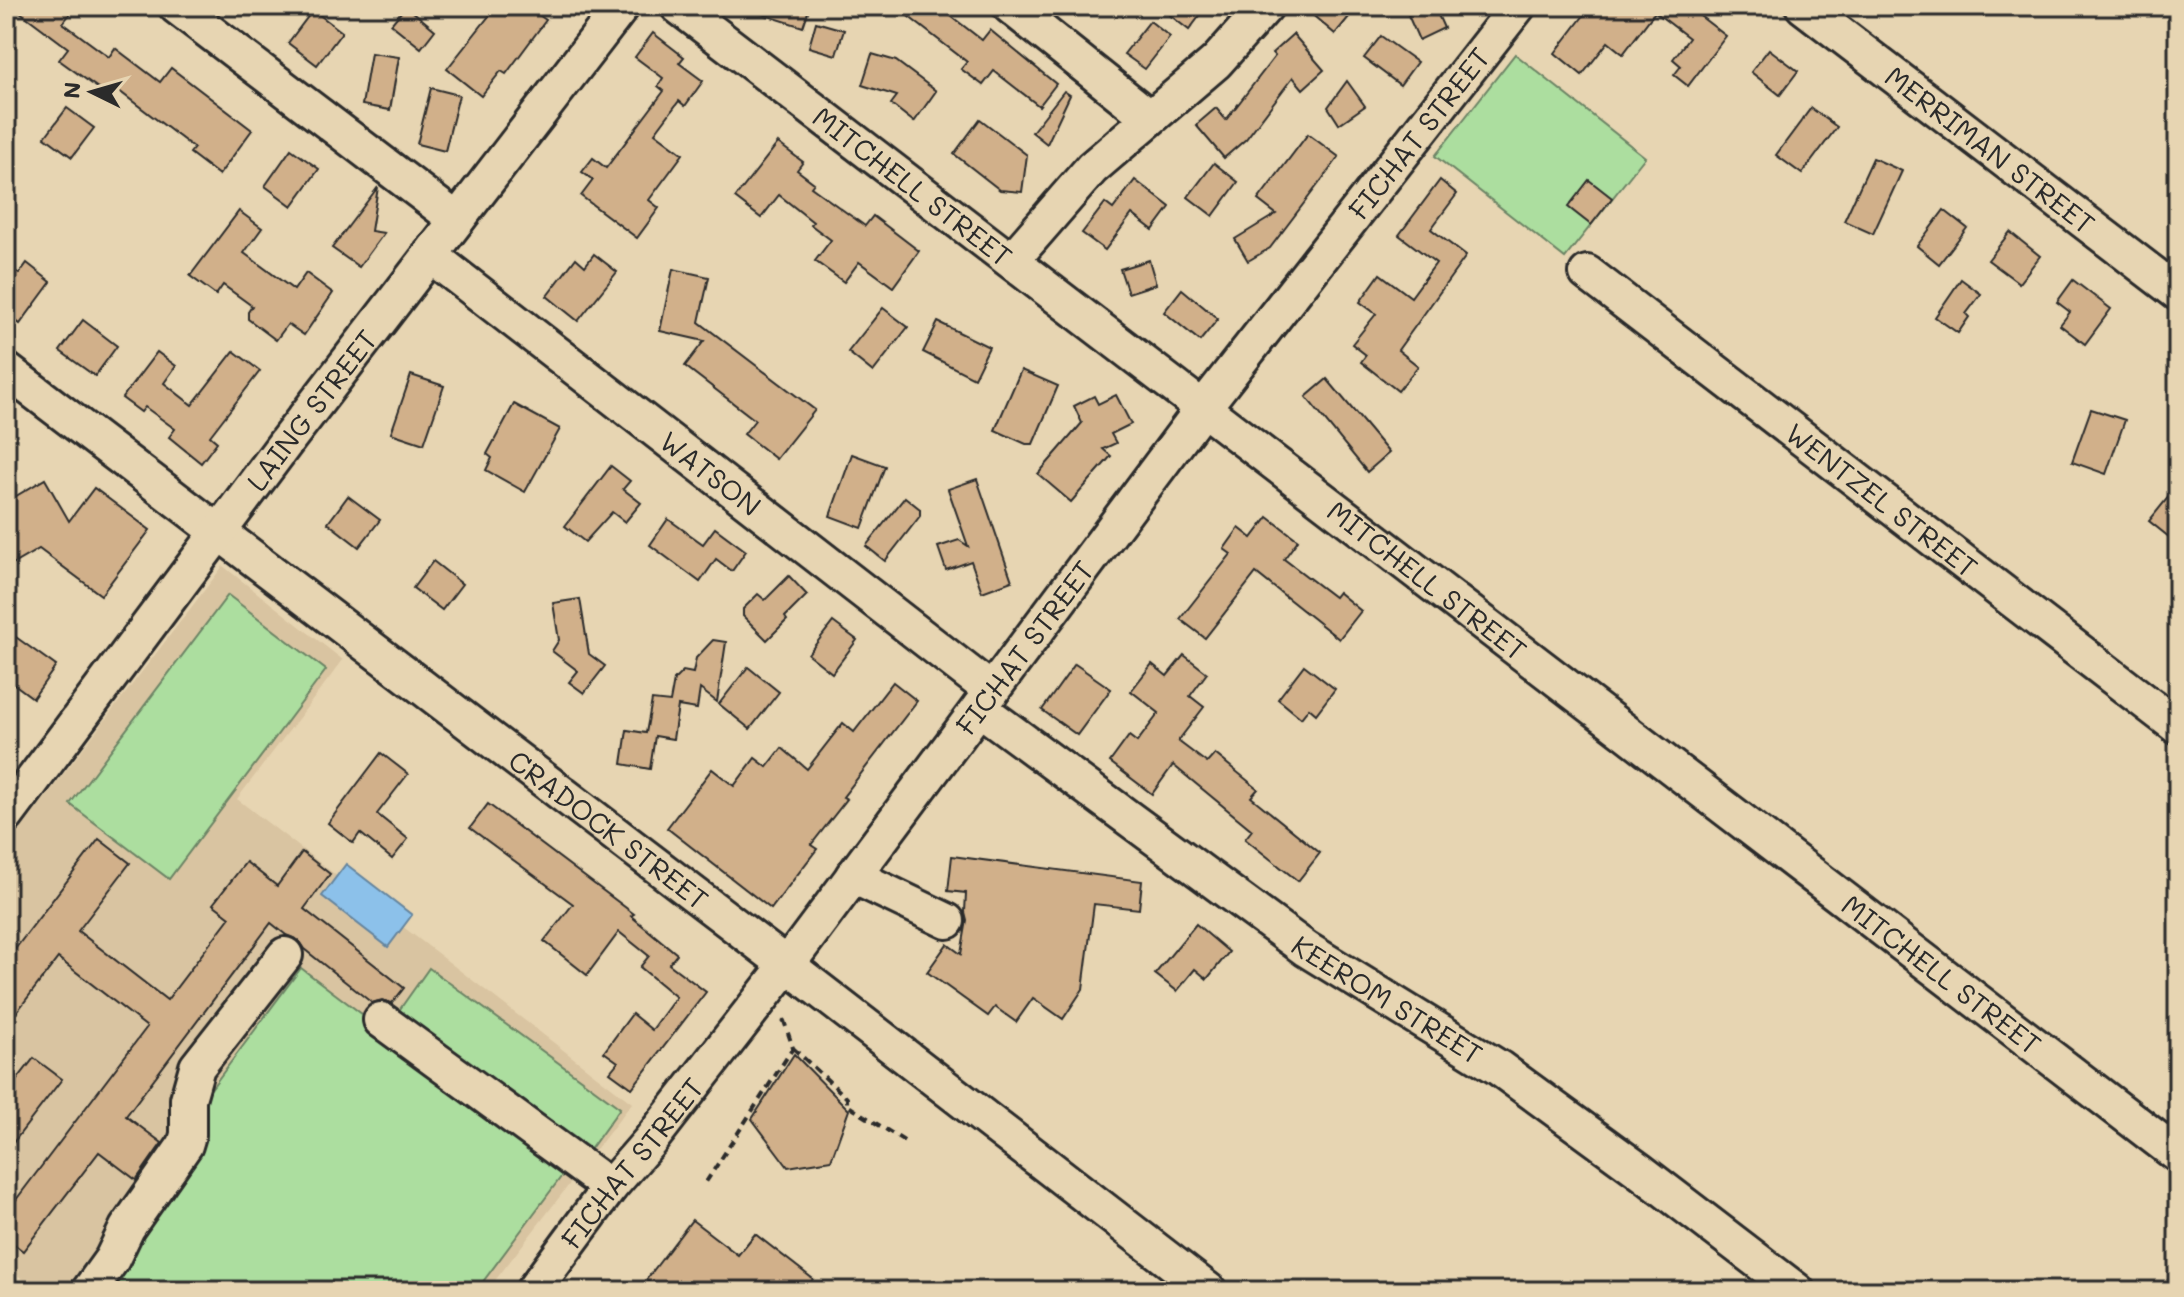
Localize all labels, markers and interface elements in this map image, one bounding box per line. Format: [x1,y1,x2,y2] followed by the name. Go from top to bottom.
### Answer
[1340,40,1497,226] street label: FICHAT STREET
[52,52,132,132] north arrow
[1878,58,2103,241] street label: MERRIMAN STREET
[56,81,87,100] text: N
[806,98,1020,274] street label: MITCHELL STREET
[238,322,384,498] street label: LAING STREET
[1779,415,1985,585] street label: WENTZEL STREET
[653,422,768,523] street label: WATSON
[1321,492,1534,668] street label: MITCHELL STREET
[947,553,1101,742] street label: FICHAT STREET
[502,742,716,917] street label: CRADOCK STREET
[1835,886,2049,1062] street label: MITCHELL STREET
[1285,927,1490,1072] street label: KEEROM STREET
[553,1070,711,1255] street label: FICHAT STREET

